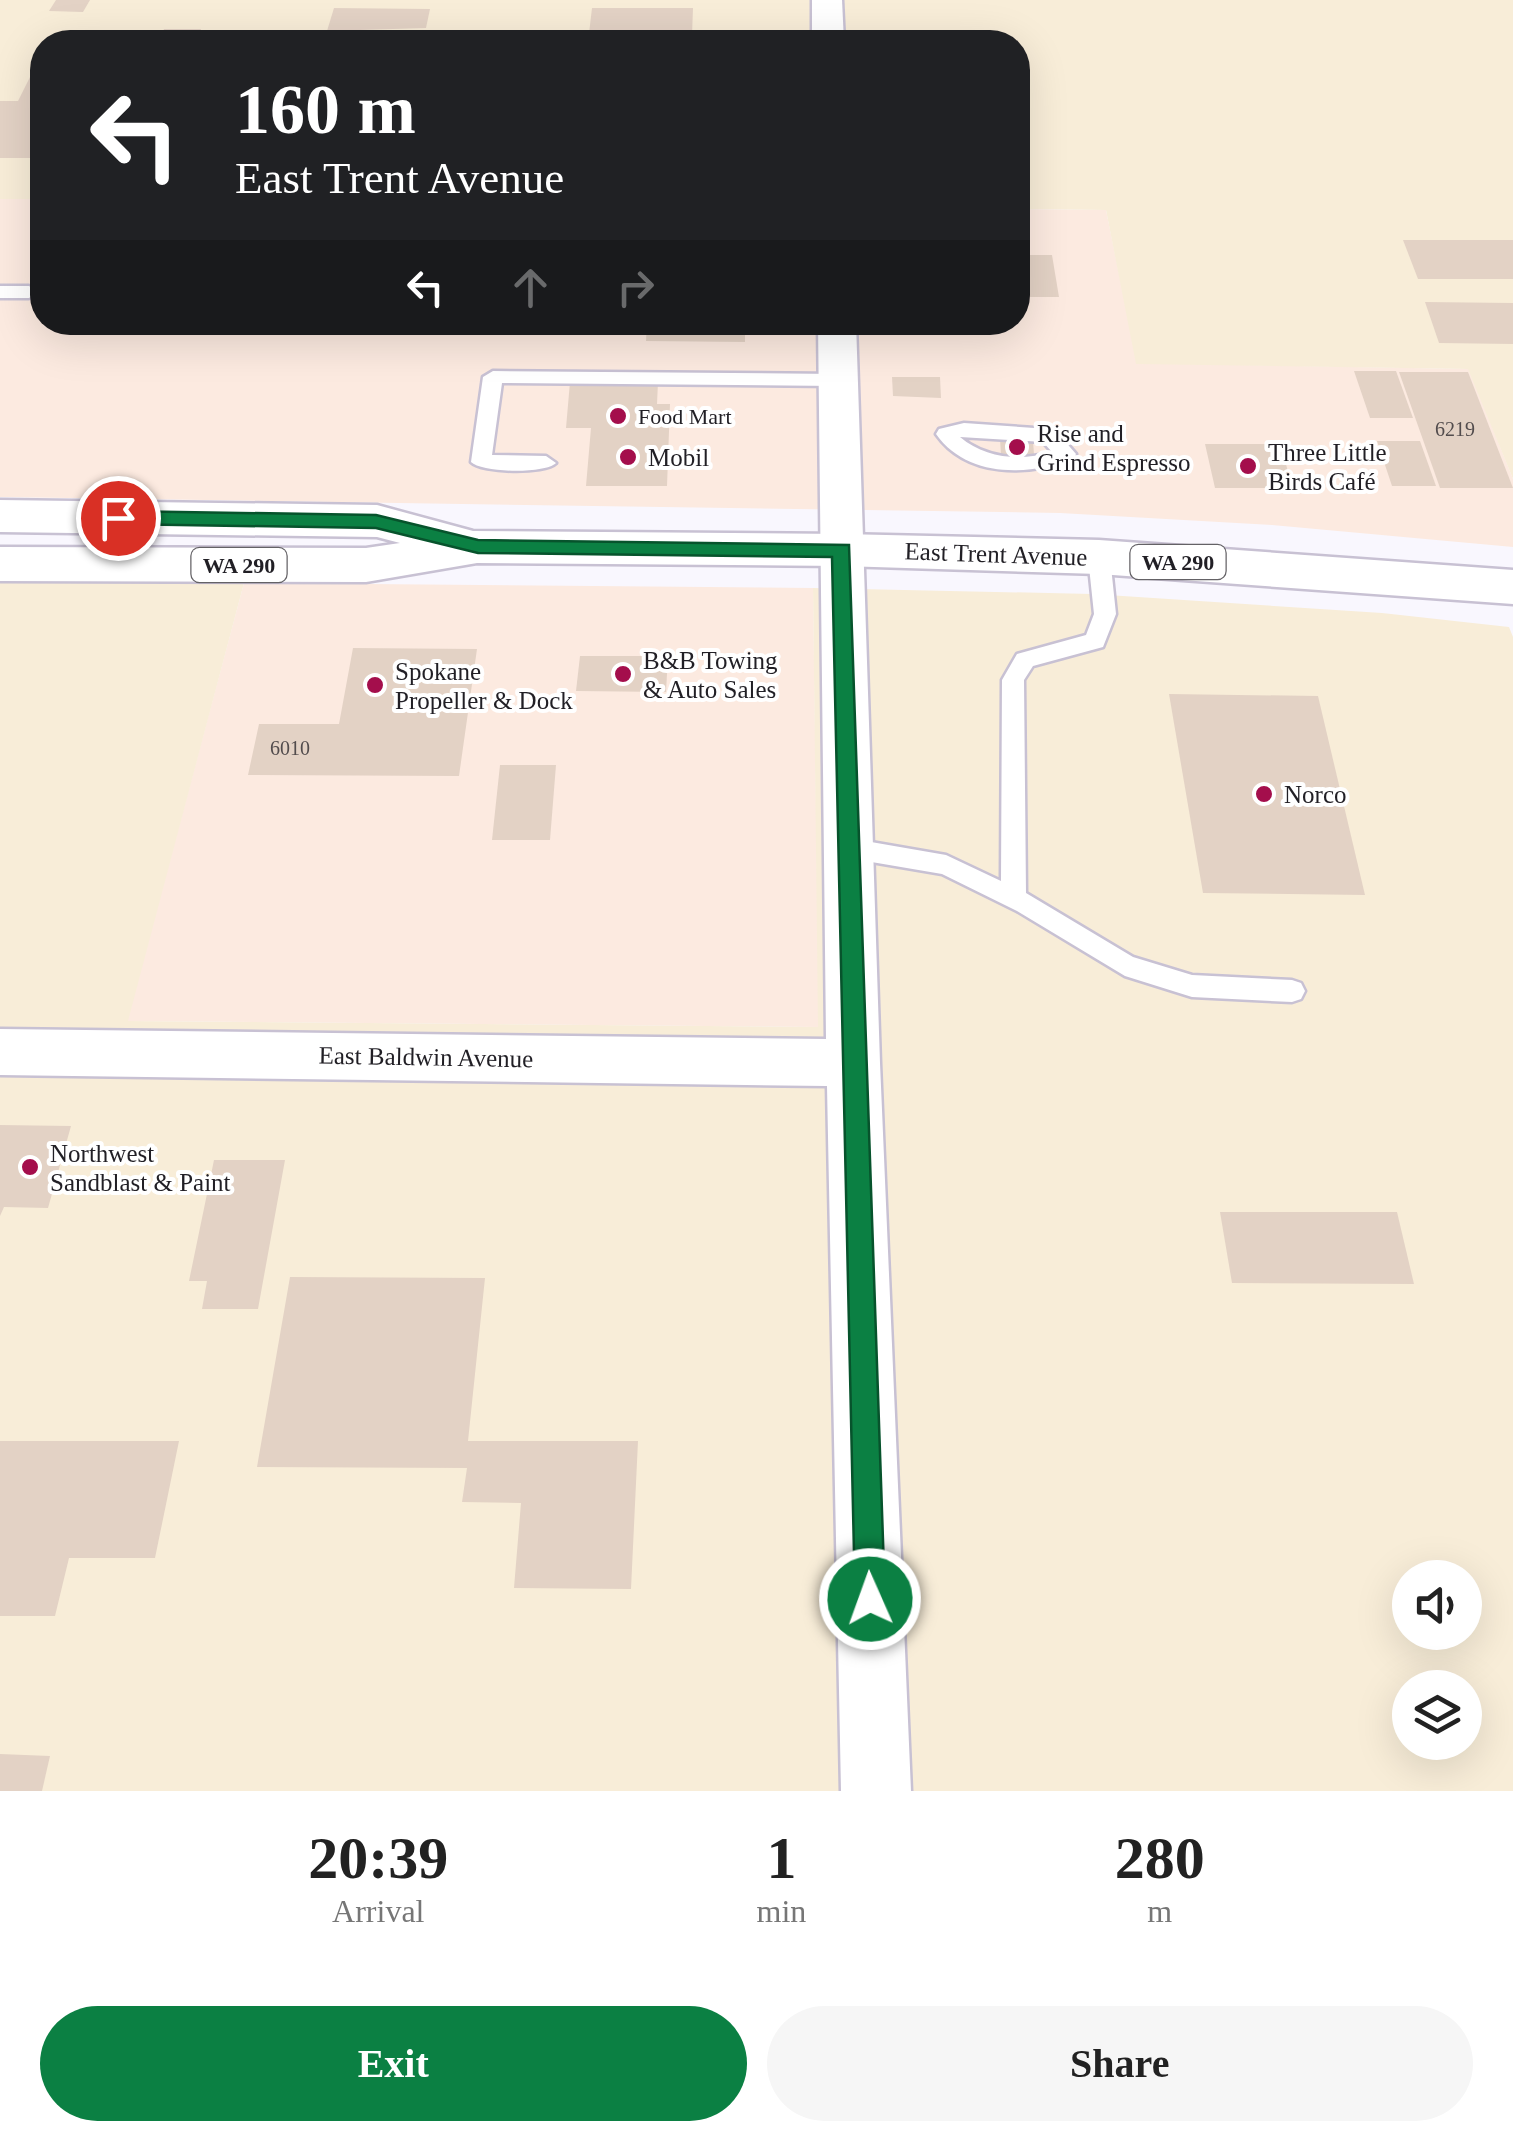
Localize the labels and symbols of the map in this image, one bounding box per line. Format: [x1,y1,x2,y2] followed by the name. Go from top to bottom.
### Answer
[638,404,732,429] place label: Food Mart
[607,405,629,427] marker: Food Mart
[1435,418,1475,440] house number: 6219
[1037,420,1190,476] place label: Rise and Grind Espresso
[1006,436,1028,458] marker: Rise and Grind Espresso
[1268,439,1387,495] place label: Three Little Birds Café
[648,444,709,471] place label: Mobil
[617,446,639,468] marker: Mobil
[1237,455,1259,477] marker: Three Little Birds Café
[76,476,161,561] pin
[904,537,1088,571] street label: East Trent Avenue
[1130,545,1226,579] road number: WA 290
[192,548,286,582] road number: WA 290
[643,647,778,703] place label: B&B Towing & Auto Sales
[395,658,573,714] place label: Spokane Propeller & Dock
[612,663,634,685] marker: B&B Towing & Auto Sales
[364,674,386,696] marker: Spokane Propeller & Dock
[270,737,310,759] house number: 6010
[1284,781,1346,808] place label: Norco
[1253,783,1275,805] marker: Norco
[318,1042,534,1072] street label: East Baldwin Avenue
[50,1140,231,1196] place label: Northwest Sandblast & Paint
[19,1156,41,1178] marker: Northwest Sandblast & Paint
[818,1547,922,1651] position arrow

